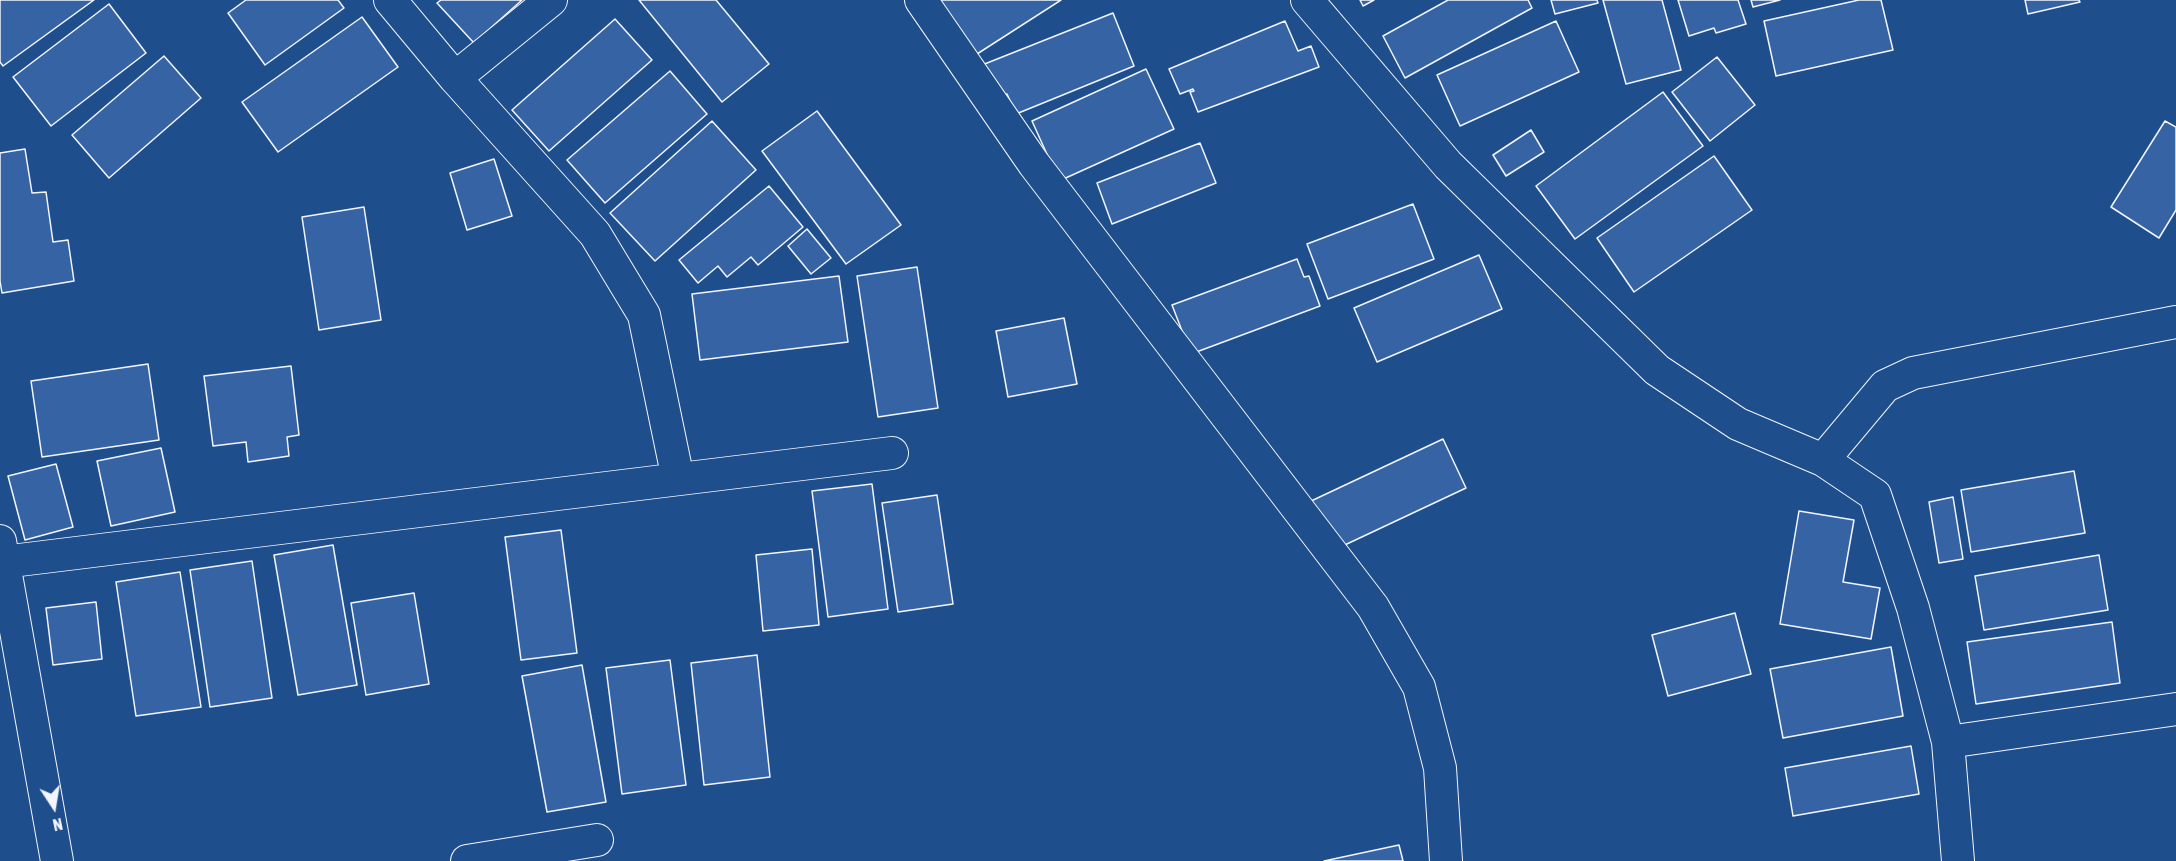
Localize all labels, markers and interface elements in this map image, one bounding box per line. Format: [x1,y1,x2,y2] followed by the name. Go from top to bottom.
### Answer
[24,777,84,837] north arrow
[51,815,64,834] text: N

